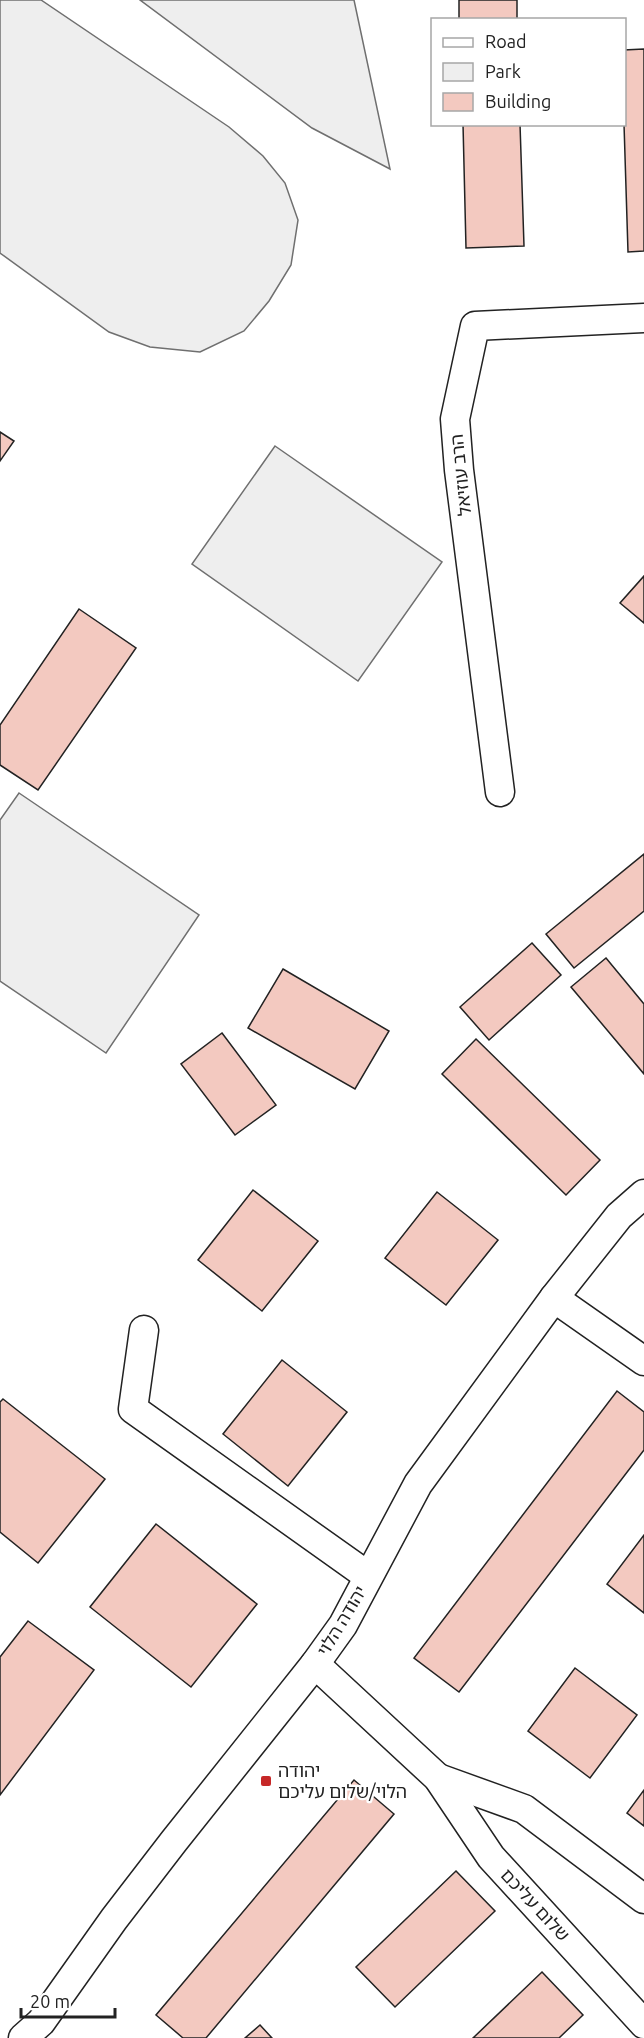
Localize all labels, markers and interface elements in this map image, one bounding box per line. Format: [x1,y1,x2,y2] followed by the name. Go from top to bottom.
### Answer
[431,18,626,126] legend
[485,31,527,51] text: Road
[485,61,521,81] text: Park
[485,91,551,111] text: Building
[446,433,474,517] street label: הרב עוזיאל
[313,1582,370,1659] street label: יהודה הלוי
[278,1760,407,1801] place label: יהודה הלוי/שלום עליכם
[259,1774,273,1788] marker: יהודה הלוי/שלום עליכם
[497,1864,574,1944] street label: שלום עליכם
[21,1981,116,2019] scale bar
[30,1991,70,2011] text: 20 m

